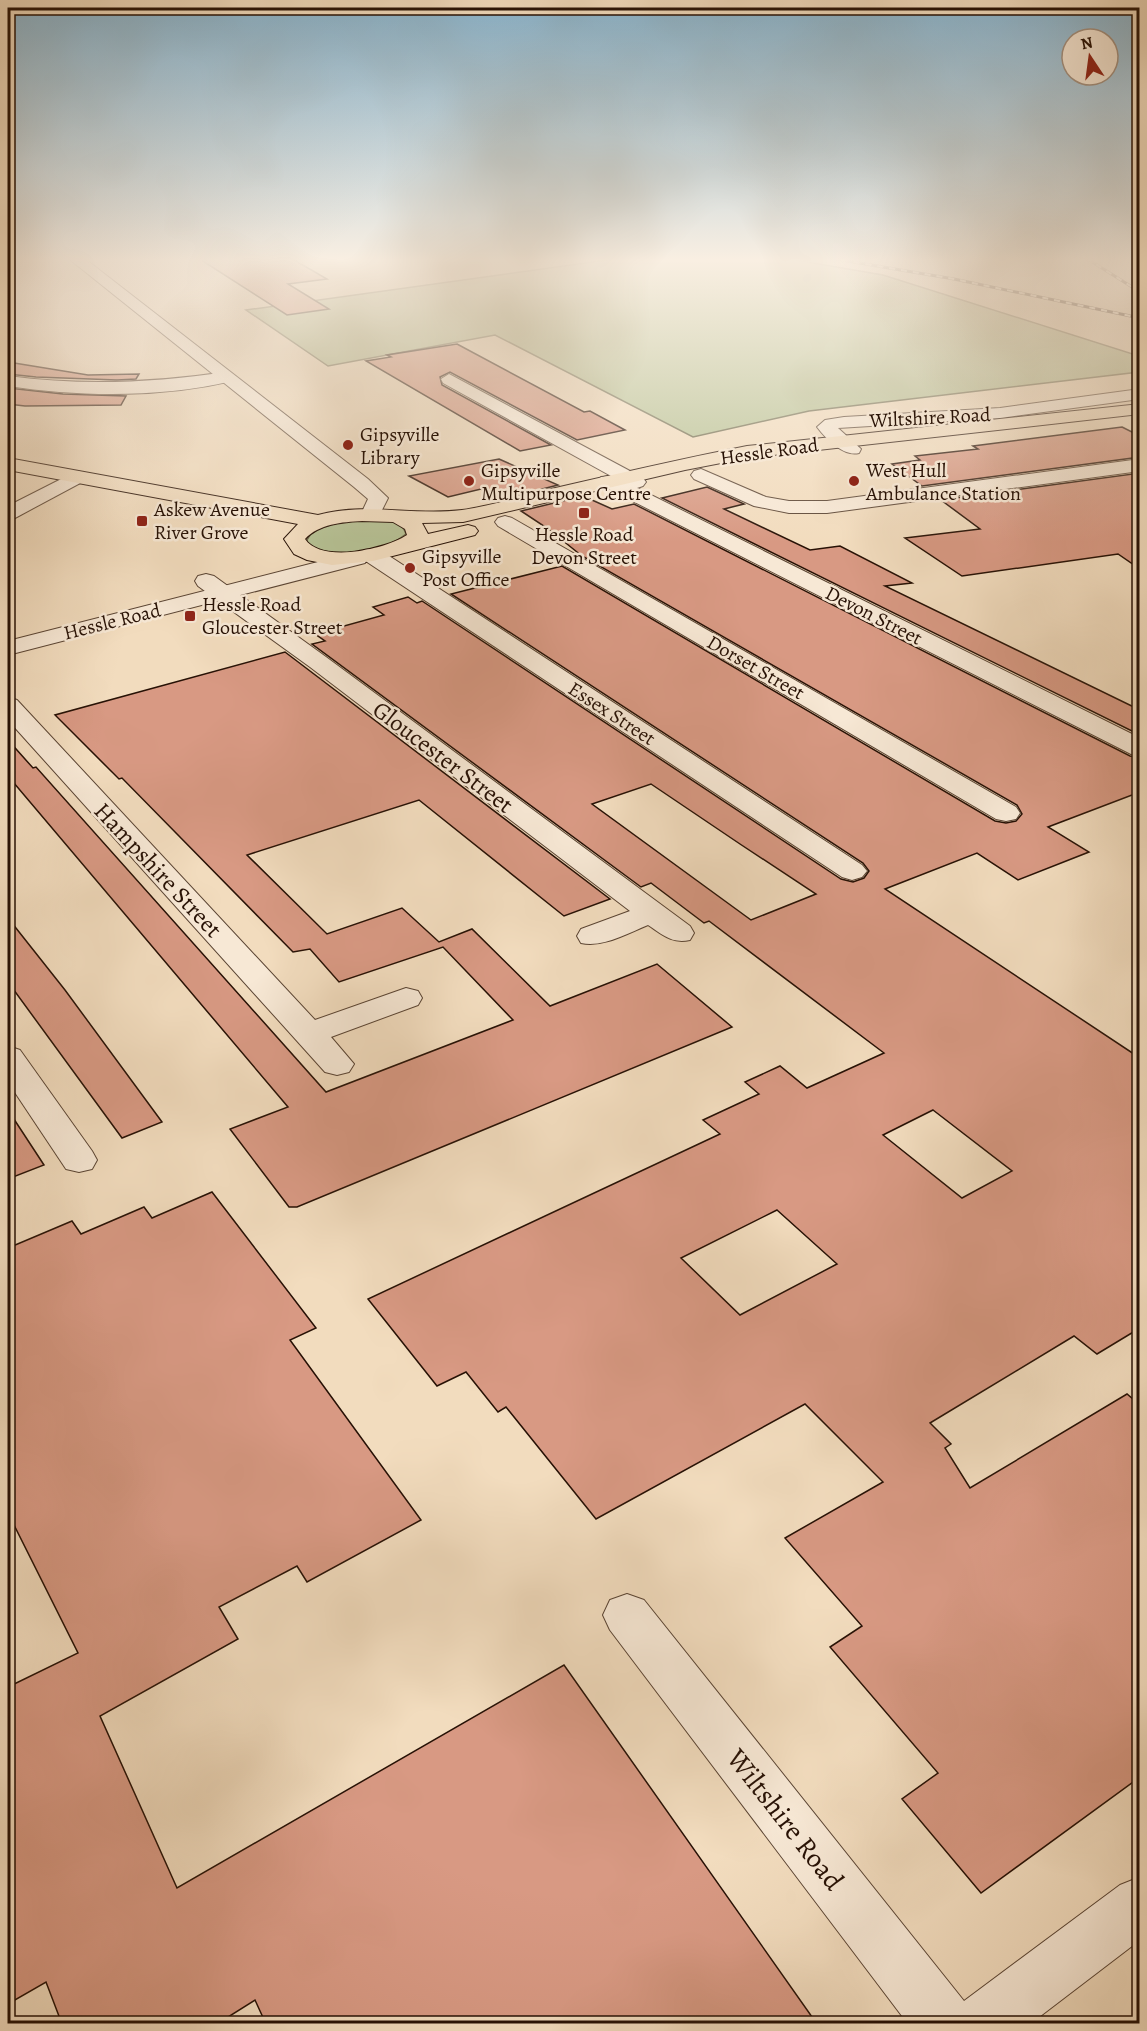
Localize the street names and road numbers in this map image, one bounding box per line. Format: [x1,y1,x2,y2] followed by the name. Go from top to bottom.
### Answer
[868,401,992,434] street label: Wiltshire Road
[718,431,820,472] street label: Hessle Road
[821,579,927,652] street label: Devon Street
[61,596,164,647] street label: Hessle Road
[702,629,810,706] street label: Dorset Street
[563,675,661,752] street label: Essex Street
[366,694,520,820] street label: Gloucester Street
[87,795,229,945] street label: Hampshire Street
[717,1740,853,1899] street label: Wiltshire Road

